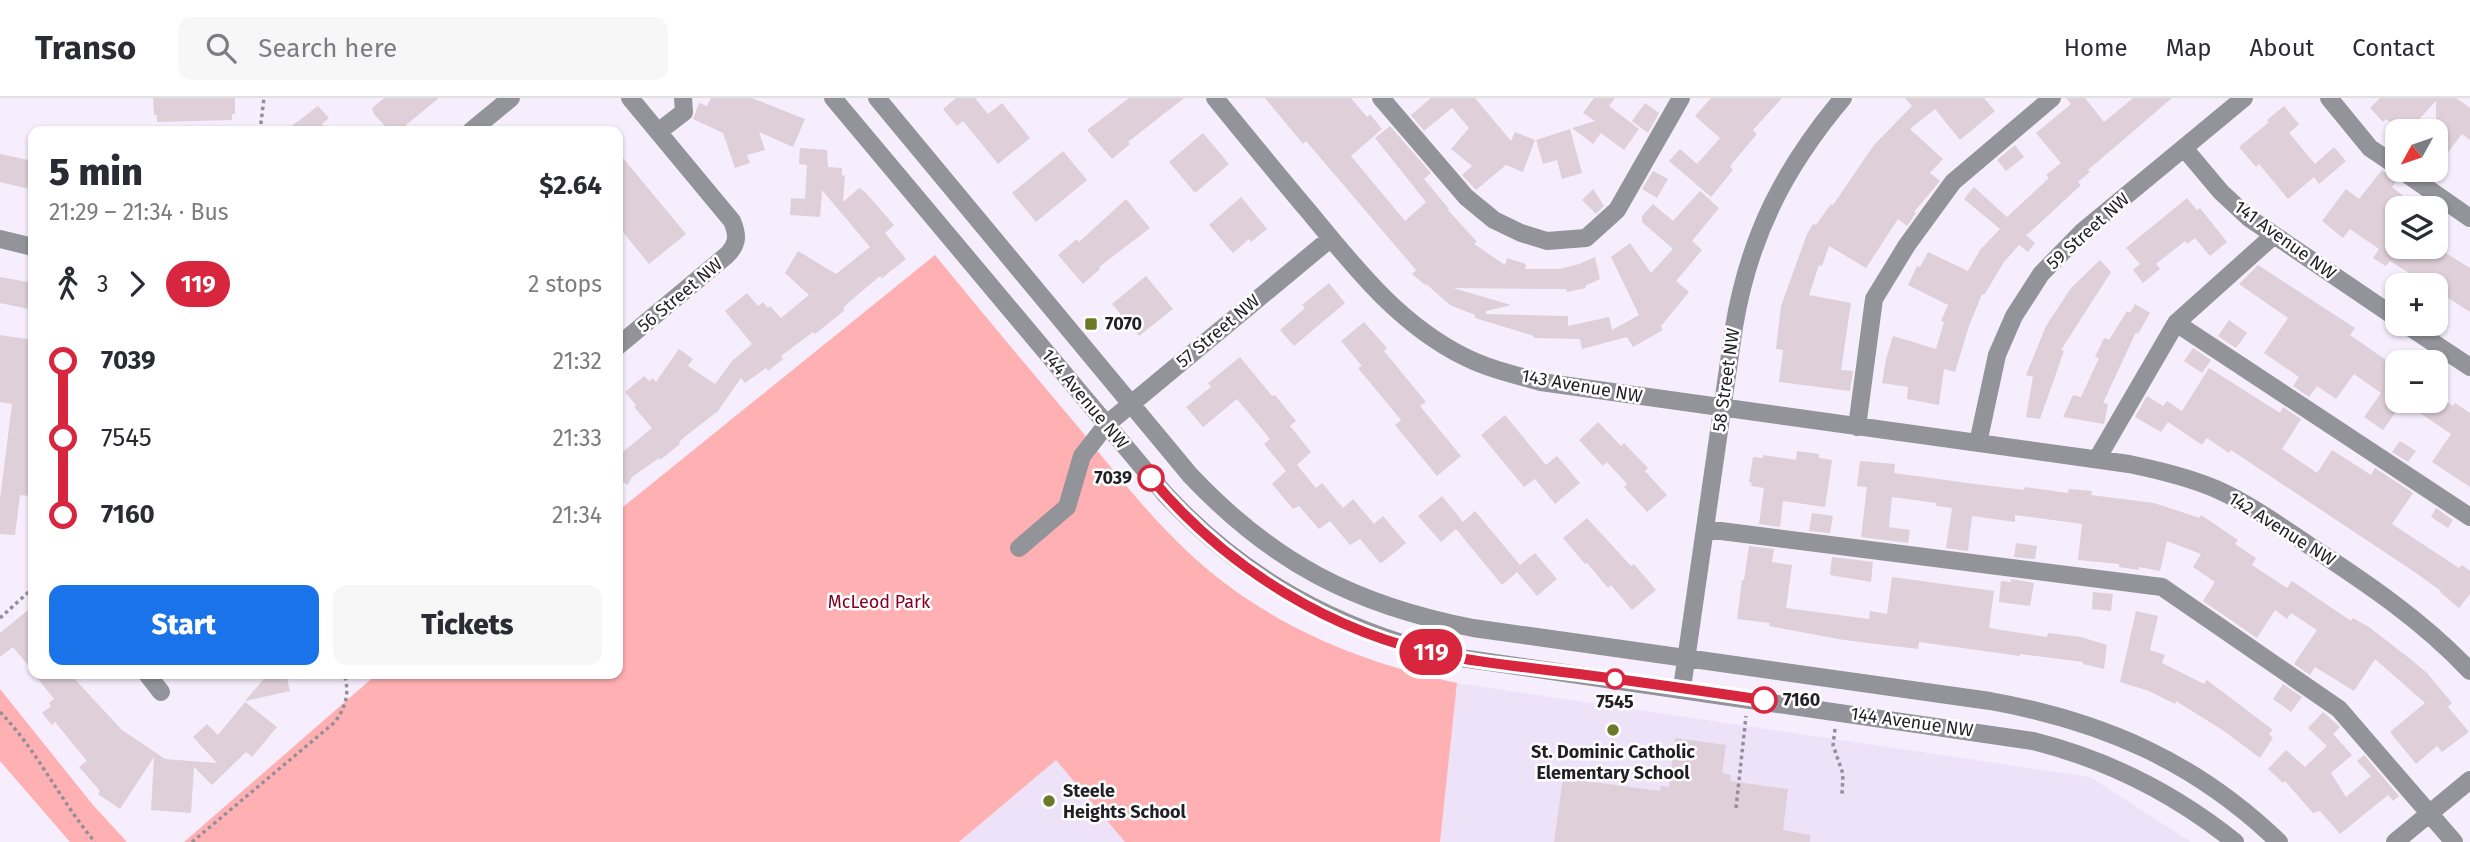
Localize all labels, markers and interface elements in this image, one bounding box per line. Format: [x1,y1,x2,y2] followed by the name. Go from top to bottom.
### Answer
[178,17,668,80] search box
[35,28,136,68] text: Transo
[202,29,240,67] icon: search
[258,33,397,64] text: Search here
[2064,34,2128,62] text: Home
[2166,34,2212,62] text: Map
[2250,34,2314,62] text: About
[2352,34,2435,62] text: Contact
[2385,119,2448,182] north arrow
[2385,119,2448,413] map controls
[49,149,143,195] text: 5 min
[539,170,602,201] text: $2.64
[2042,188,2134,274] street label: 59 Street NW
[2230,196,2340,284] street label: 141 Avenue NW
[2385,196,2448,259] button: layers
[49,198,229,226] text: 21:29 – 21:34 · Bus
[633,253,727,337] street label: 56 Street NW
[49,265,87,303] icon: walk
[118,265,156,303] icon: forward
[97,270,108,298] text: 3
[180,270,216,298] text: 119
[528,270,602,298] text: 2 stops
[2385,273,2448,336] button: +
[1172,290,1264,372] street label: 57 Street NW
[1105,313,1142,335] place label: 7070
[1083,316,1099,332] marker: 7070
[1708,327,1744,433] street label: 58 Street NW
[101,345,156,376] text: 7039
[1037,345,1133,453] street label: 144 Avenue NW
[553,347,602,375] text: 21:32
[2385,350,2448,413] button: −
[1520,365,1644,407] street label: 143 Avenue NW
[101,422,152,453] text: 7545
[553,424,602,452] text: 21:33
[1138,465,1164,491] marker: 7039
[1094,467,1132,489] place label: 7039
[2224,487,2340,571] street label: 142 Avenue NW
[101,499,155,530] text: 7160
[552,501,602,529] text: 21:34
[49,585,319,665] button: Start
[333,585,602,665] button: Tickets
[828,591,931,613] park label: McLeod Park
[1391,629,1471,675] line badge: 119
[1413,638,1449,666] text: 119
[1605,669,1625,689] marker: 7545
[1751,687,1777,713] marker: 7160
[1783,689,1820,711] place label: 7160
[1596,691,1634,713] place label: 7545
[1849,703,1975,741] street label: 144 Avenue NW
[1605,722,1621,738] marker: St. Dominic Catholic Elementary School
[1531,741,1695,784] place label: St. Dominic Catholic Elementary School
[1063,780,1187,823] place label: Steele Heights School
[1041,793,1057,809] marker: Steele Heights School

